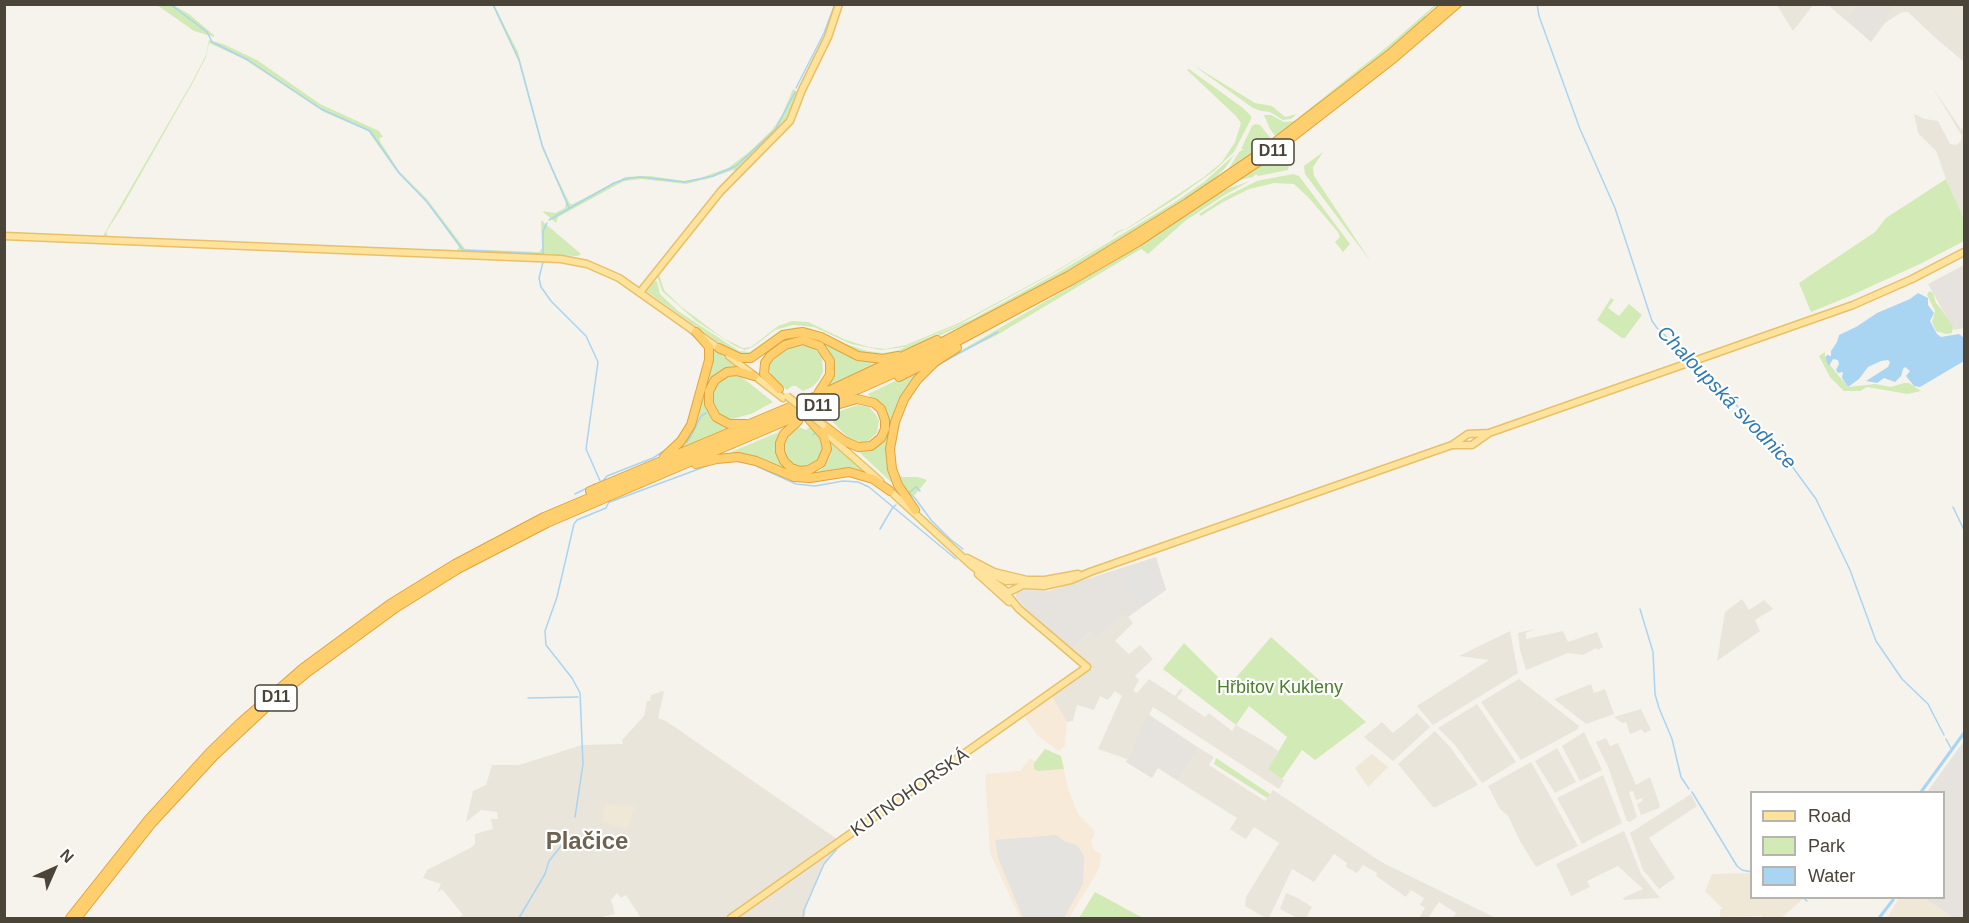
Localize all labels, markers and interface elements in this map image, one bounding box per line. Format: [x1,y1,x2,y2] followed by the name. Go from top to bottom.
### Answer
[1252,139,1294,165] road number: D11
[1651,321,1801,475] water label: Chaloupská svodnice
[797,394,839,420] road number: D11
[1217,677,1343,699] park label: Hřbitov Kukleny
[255,685,297,711] road number: D11
[847,744,973,842] street label: KUTNOHORSKÁ
[1750,791,1945,899] legend
[1808,806,1851,826] text: Road
[546,828,628,856] district label: Plačice
[1808,836,1845,856] text: Park
[24,839,84,899] north arrow
[57,846,77,866] text: N
[1808,866,1855,886] text: Water

